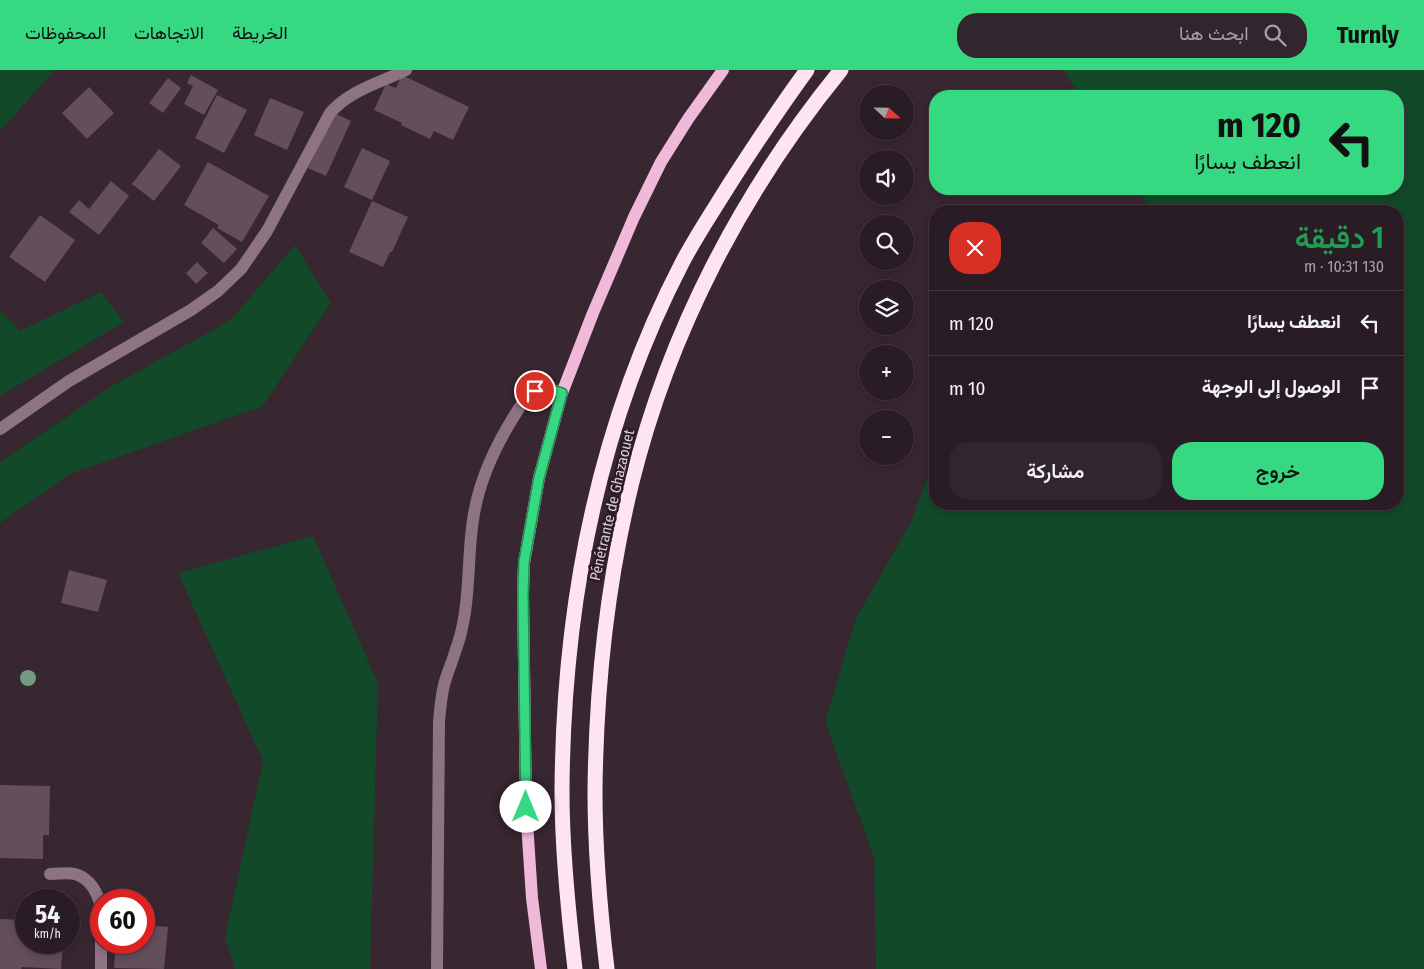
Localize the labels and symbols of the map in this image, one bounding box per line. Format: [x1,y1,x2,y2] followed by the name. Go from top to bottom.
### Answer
[859,85,914,140] north arrow
[514,370,556,412] pin
[586,428,638,582] street label: Pénétrante de Ghazaouet
[499,780,551,832] position arrow
[90,889,155,954] speed limit sign: 60

